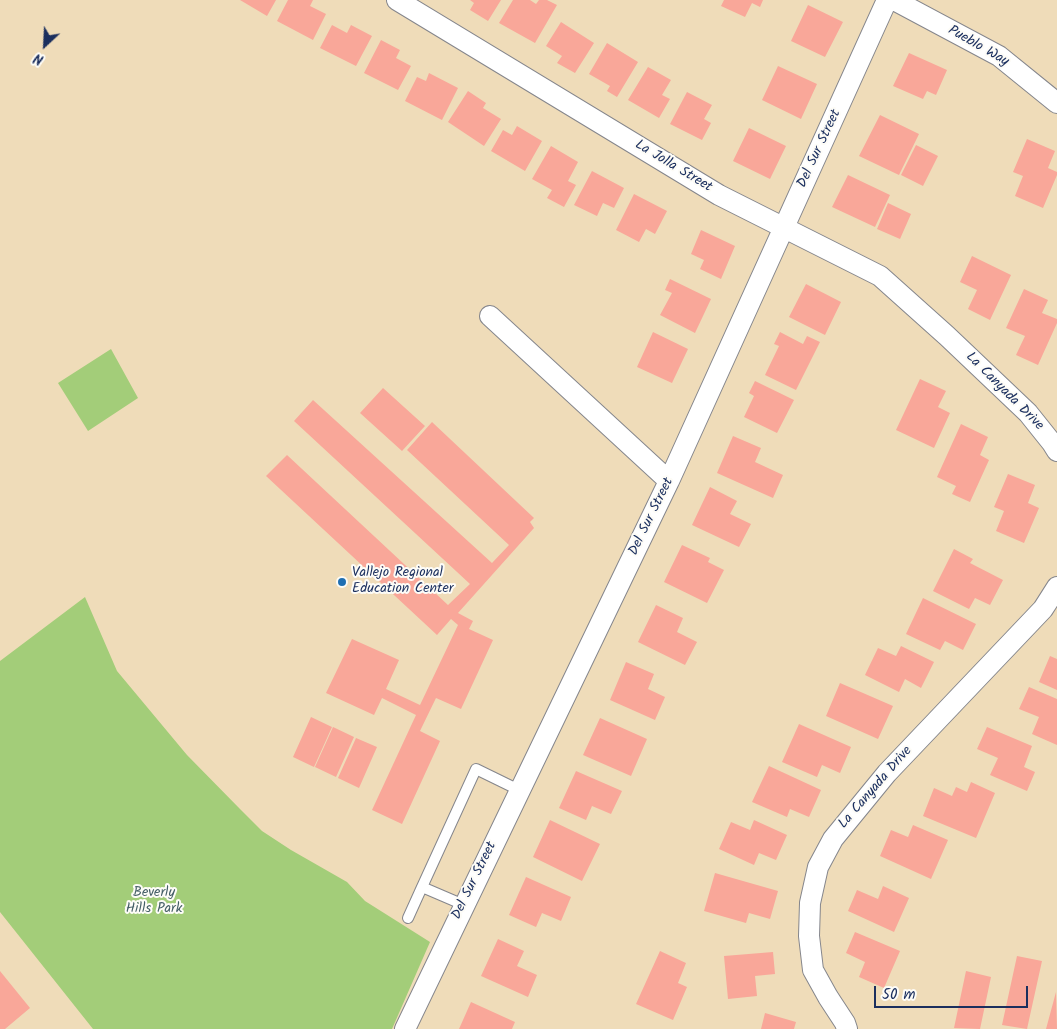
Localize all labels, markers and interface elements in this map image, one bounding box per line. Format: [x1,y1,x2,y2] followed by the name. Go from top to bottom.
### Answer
[20,20,70,70] north arrow
[945,23,1011,71] street label: Pueblo Way
[30,47,47,70] text: N
[795,107,845,191] street label: Del Sur Street
[631,137,715,197] street label: La Jolla Street
[961,349,1047,435] street label: La Canyada Drive
[626,475,678,559] street label: Del Sur Street
[352,566,453,598] place label: Vallejo Regional Education Center
[336,576,348,588] marker: Vallejo Regional Education Center
[836,743,916,833] street label: La Canyada Drive
[449,839,501,923] street label: Del Sur Street
[126,886,182,919] park label: Beverly Hills Park
[877,976,1031,1008] scale bar
[882,983,916,1007] text: 50 m

